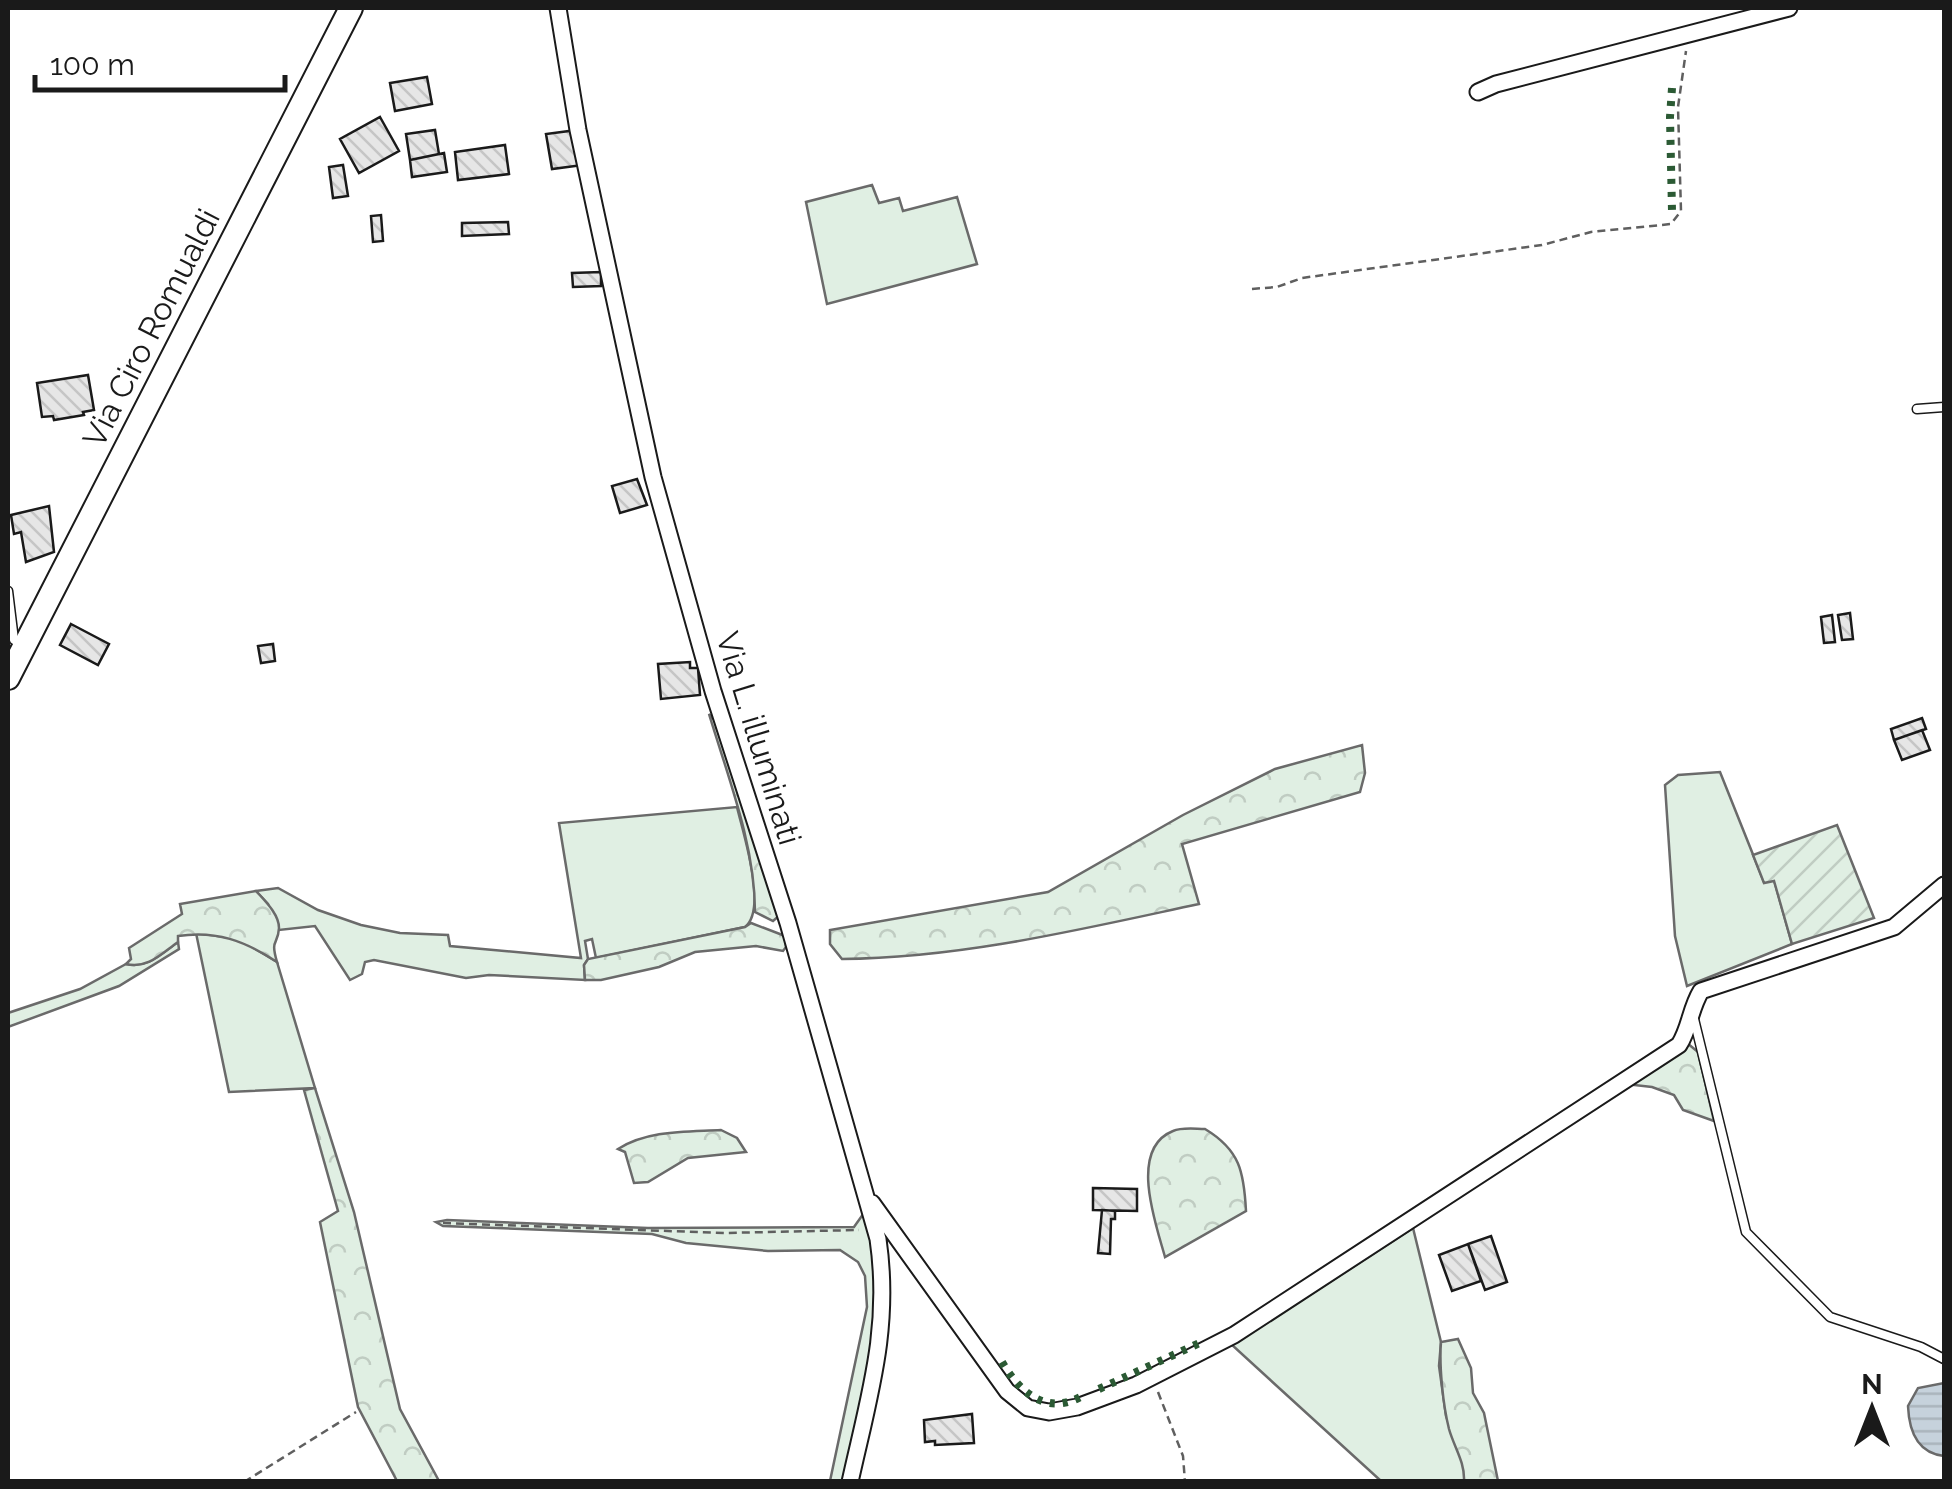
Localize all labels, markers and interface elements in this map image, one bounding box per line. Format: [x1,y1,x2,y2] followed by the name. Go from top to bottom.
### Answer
[35,30,285,92] scale bar
[50,47,135,82] text: 100 m
[75,203,227,453] street label: Via Ciro Romualdi
[709,627,809,849] street label: Via L. illuminati
[1822,1359,1922,1459] north arrow
[1861,1368,1883,1401] text: N

